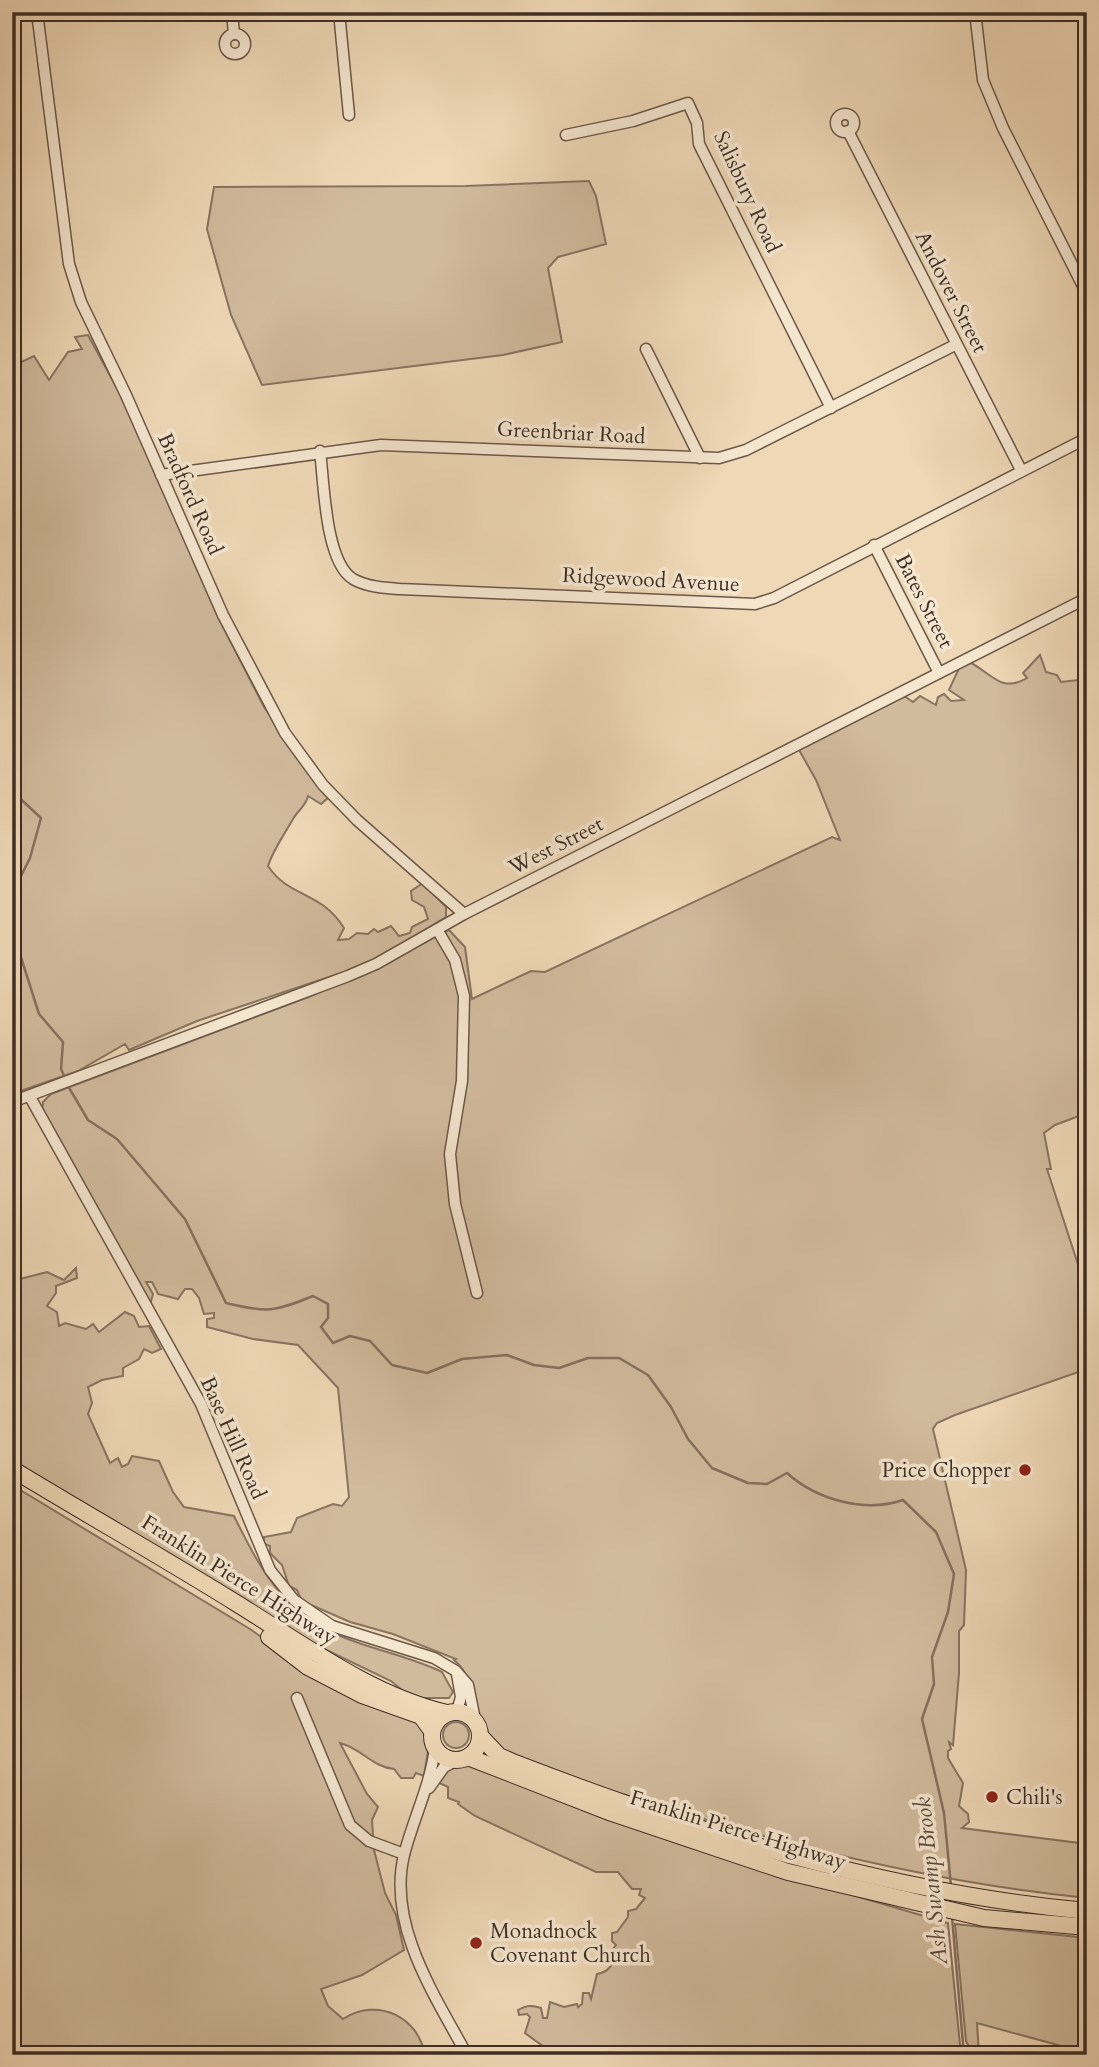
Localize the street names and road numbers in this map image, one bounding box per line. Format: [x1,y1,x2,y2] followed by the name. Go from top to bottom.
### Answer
[706,126,788,258] street label: Salisbury Road
[908,226,994,358] street label: Andover Street
[496,415,646,451] street label: Greenbriar Road
[150,428,230,560] street label: Bradford Road
[888,549,960,654] street label: Bates Street
[562,561,740,599] street label: Ridgewood Avenue
[503,810,609,883] street label: West Street
[193,1372,273,1504] street label: Base Hill Road
[136,1508,342,1652] street label: Franklin Pierce Highway
[626,1783,850,1877] street label: Franklin Pierce Highway

